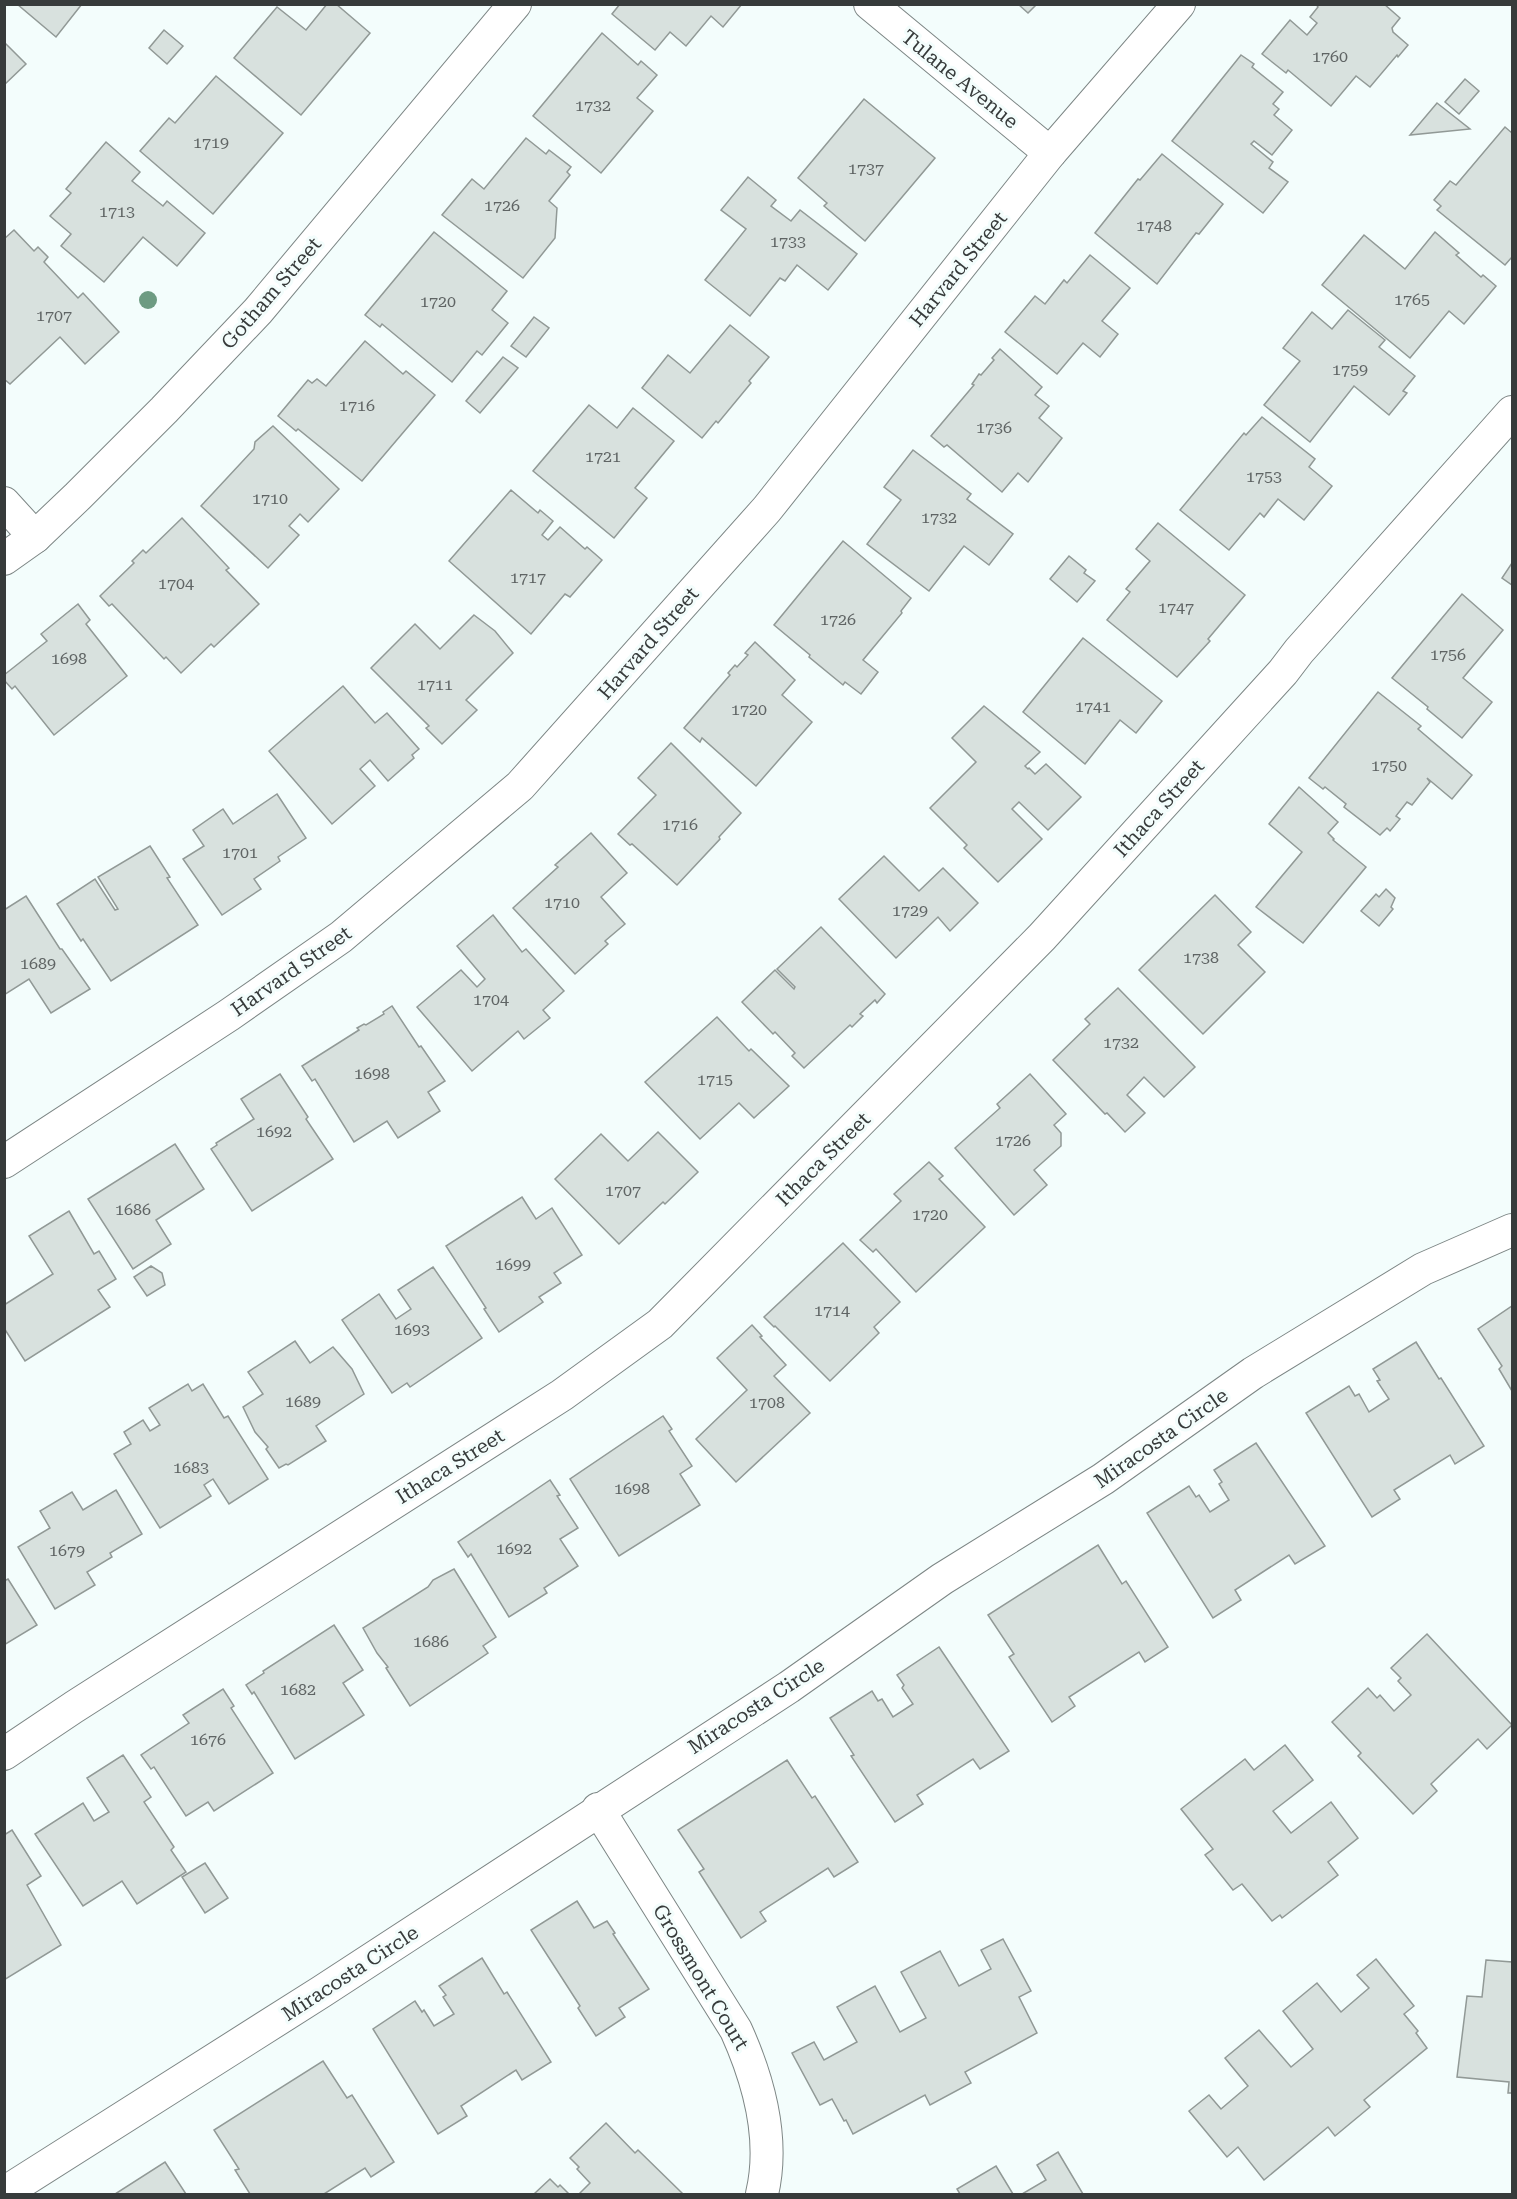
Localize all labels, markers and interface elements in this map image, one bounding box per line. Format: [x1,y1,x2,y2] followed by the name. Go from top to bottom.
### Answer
[897,25,1023,133] street label: Tulane Avenue
[1312,47,1348,66] house number: 1760
[575,96,611,115] house number: 1732
[193,133,229,152] house number: 1719
[848,159,884,178] house number: 1737
[484,196,520,215] house number: 1726
[99,202,135,221] house number: 1713
[904,206,1012,331] street label: Harvard Street
[1136,216,1172,235] house number: 1748
[216,232,326,354] street label: Gotham Street
[770,232,806,251] house number: 1733
[1394,290,1430,309] house number: 1765
[420,292,456,311] house number: 1720
[36,306,72,325] house number: 1707
[1332,360,1368,379] house number: 1759
[339,396,375,415] house number: 1716
[976,418,1012,437] house number: 1736
[585,447,621,466] house number: 1721
[1246,467,1282,486] house number: 1753
[252,489,288,508] house number: 1710
[921,508,957,527] house number: 1732
[510,568,546,587] house number: 1717
[158,574,194,593] house number: 1704
[593,581,704,704] street label: Harvard Street
[1158,598,1194,617] house number: 1747
[820,610,856,629] house number: 1726
[1430,645,1466,664] house number: 1756
[51,649,87,668] house number: 1698
[417,675,453,694] house number: 1711
[1075,697,1111,716] house number: 1741
[731,700,767,719] house number: 1720
[1109,754,1209,862] street label: Ithaca Street
[1371,756,1407,775] house number: 1750
[662,815,698,834] house number: 1716
[222,843,258,862] house number: 1701
[544,893,580,912] house number: 1710
[892,901,928,920] house number: 1729
[226,920,356,1021] street label: Harvard Street
[1183,948,1219,967] house number: 1738
[20,954,56,973] house number: 1689
[473,990,509,1009] house number: 1704
[1103,1033,1139,1052] house number: 1732
[354,1064,390,1083] house number: 1698
[697,1070,733,1089] house number: 1715
[771,1107,875,1211] street label: Ithaca Street
[256,1122,292,1141] house number: 1692
[995,1131,1031,1150] house number: 1726
[605,1181,641,1200] house number: 1707
[115,1200,151,1219] house number: 1686
[912,1205,948,1224] house number: 1720
[495,1255,531,1274] house number: 1699
[814,1301,850,1320] house number: 1714
[394,1320,430,1339] house number: 1693
[1090,1383,1232,1493] street label: Miracosta Circle
[285,1392,321,1411] house number: 1689
[749,1393,785,1412] house number: 1708
[391,1423,509,1509] street label: Ithaca Street
[173,1458,209,1477] house number: 1683
[614,1479,650,1498] house number: 1698
[496,1539,532,1558] house number: 1692
[49,1541,85,1560] house number: 1679
[413,1632,449,1651] house number: 1686
[683,1653,829,1759] street label: Miracosta Circle
[280,1680,316,1699] house number: 1682
[190,1730,226,1749] house number: 1676
[648,1900,754,2055] street label: Grossmont Court
[277,1920,423,2026] street label: Miracosta Circle

